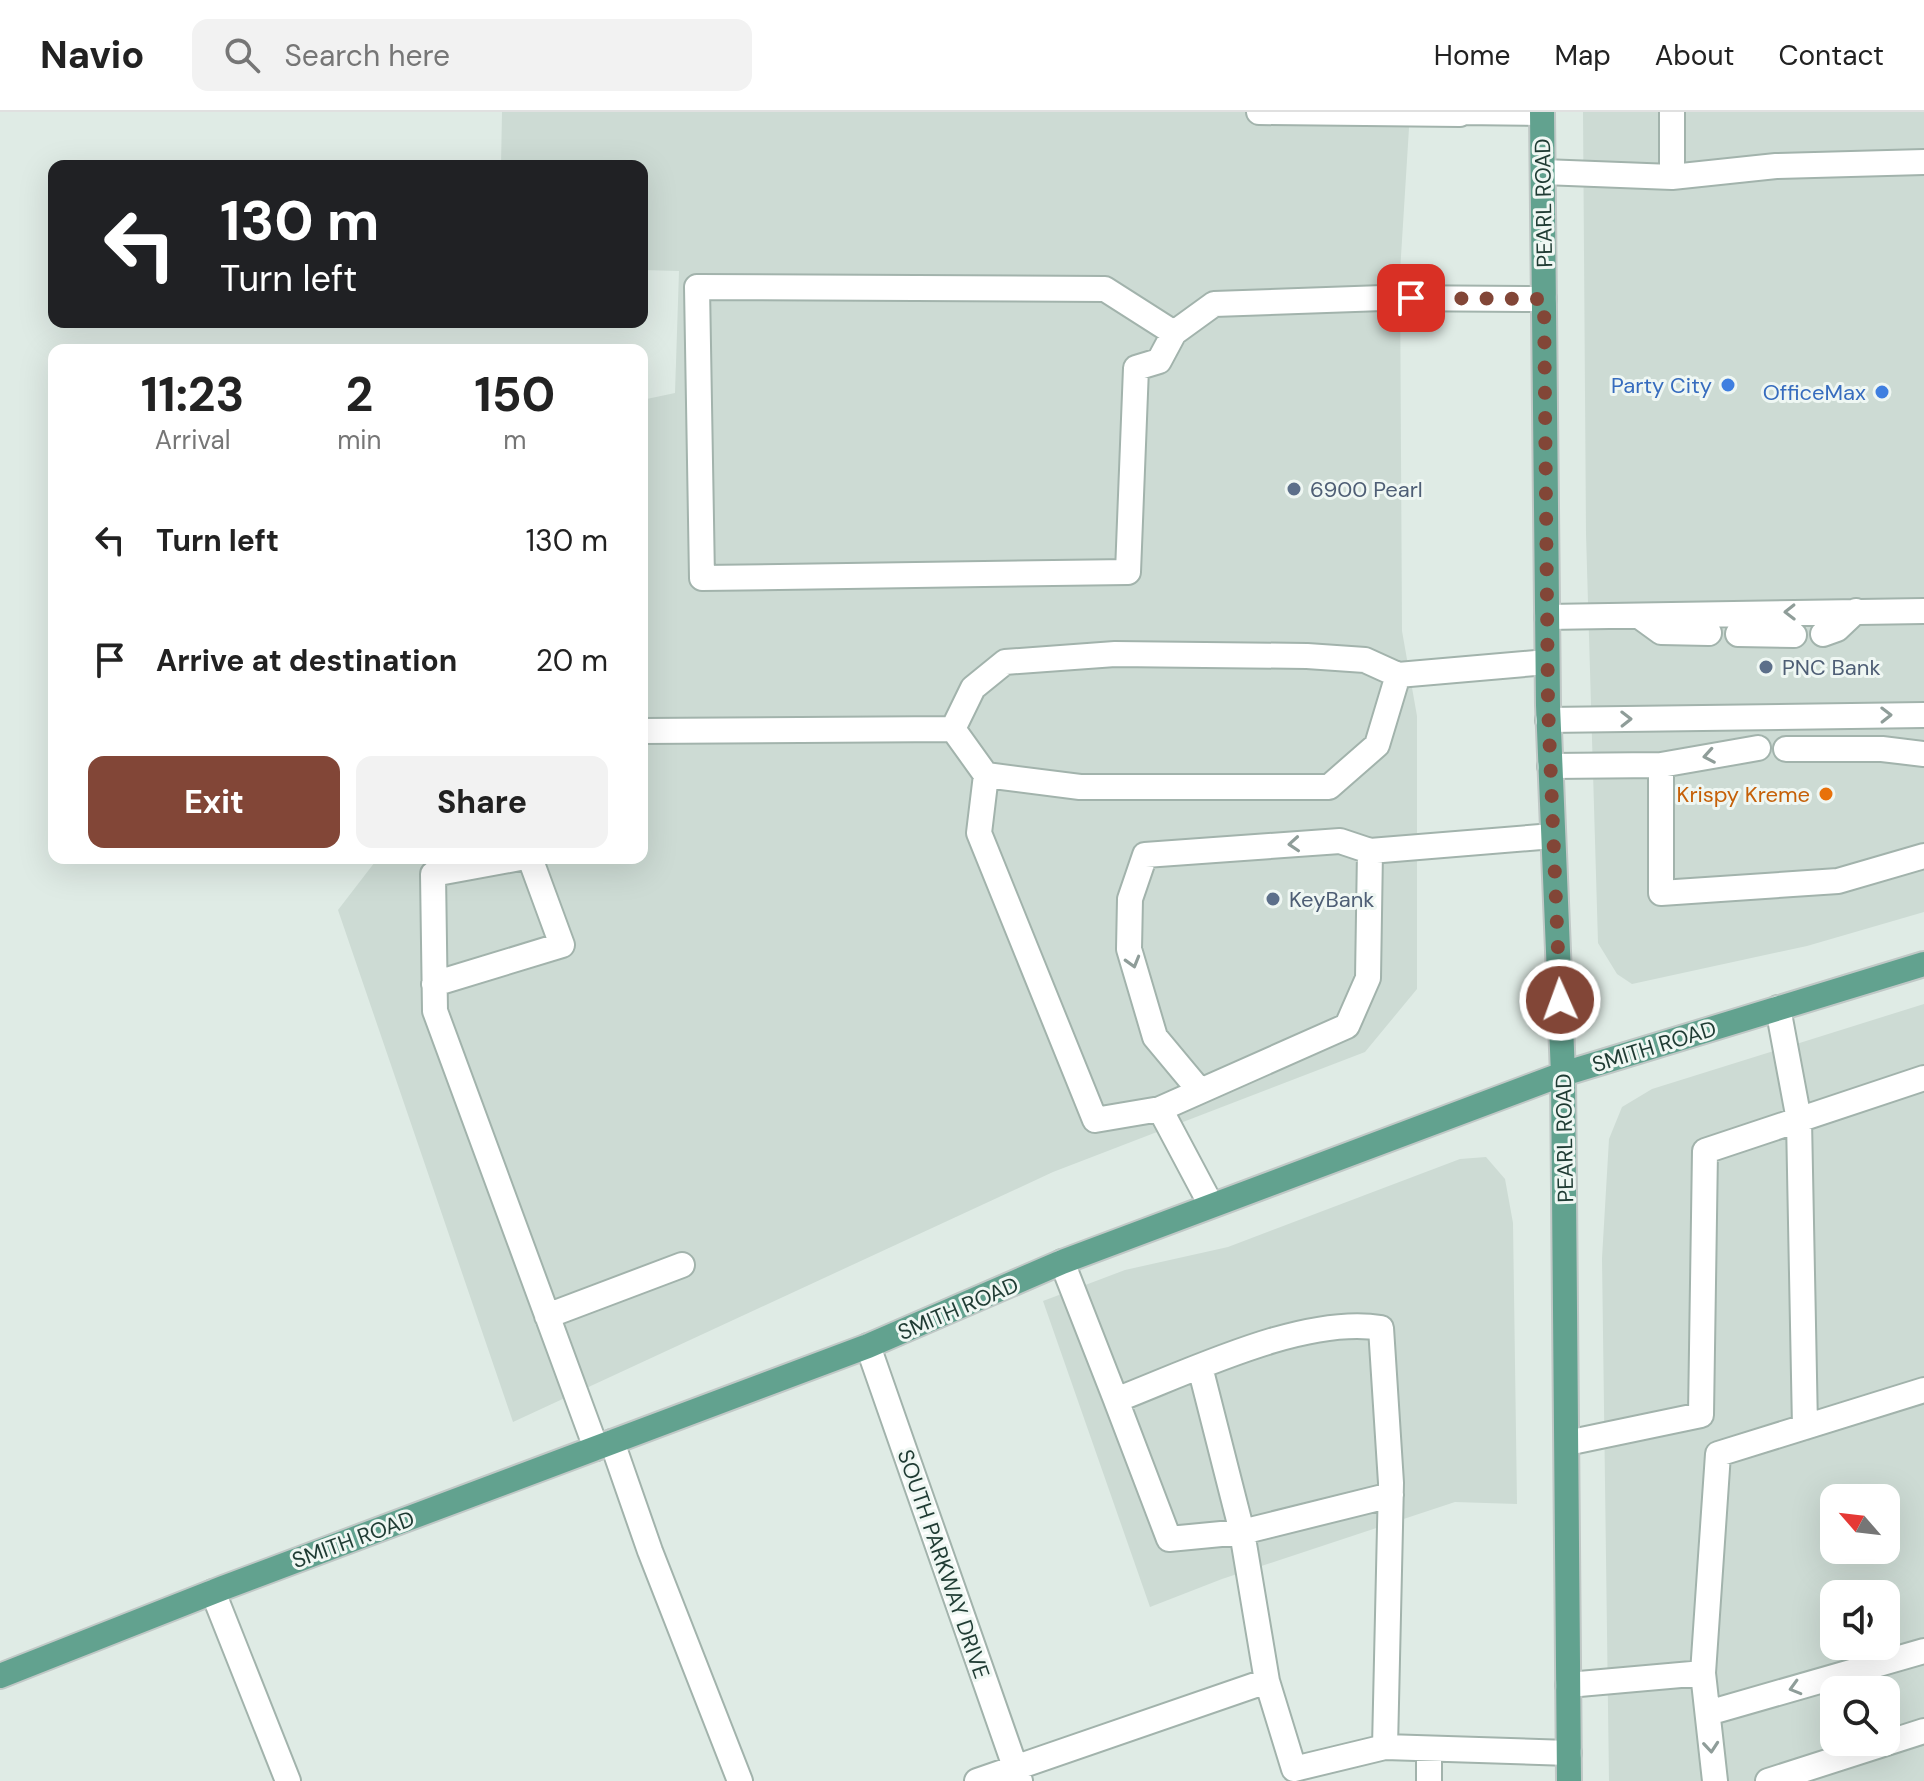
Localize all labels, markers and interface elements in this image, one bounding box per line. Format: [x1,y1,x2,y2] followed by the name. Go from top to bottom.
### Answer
[192,19,752,91] search box
[40,30,144,80] text: Navio
[220,33,264,77] icon: search
[284,36,450,75] text: Search here
[1434,37,1510,74] text: Home
[1554,37,1611,74] text: Map
[1655,37,1734,74] text: About
[1778,37,1884,74] text: Contact
[1528,138,1559,268] street label: PEARL ROAD
[220,184,379,257] text: 130 m
[88,192,192,296] icon: left
[220,255,357,302] text: Turn left
[1377,264,1445,332] pin
[1389,276,1433,320] icon: arrive
[141,363,244,426] text: 11:23
[345,363,373,426] text: 2
[474,363,555,426] text: 150
[1611,371,1712,400] place label: Party City
[1719,376,1737,394] marker: Party City
[1763,378,1866,407] place label: OfficeMax
[1873,383,1891,401] marker: OfficeMax
[155,423,230,457] text: Arrival
[337,423,382,457] text: min
[503,423,526,457] text: m
[1310,475,1423,504] place label: 6900 Pearl
[1285,480,1303,498] marker: 6900 Pearl
[88,518,132,562] icon: left
[156,521,279,560] text: Turn left
[526,521,608,560] text: 130 m
[1783,604,1796,621] one-way arrow
[88,638,132,682] icon: arrive
[156,641,457,680] text: Arrive at destination
[536,641,608,680] text: 20 m
[1782,653,1881,682] place label: PNC Bank
[1757,658,1775,676] marker: PNC Bank
[1880,707,1893,724] one-way arrow
[1620,710,1633,728] one-way arrow
[1703,747,1716,764] one-way arrow
[88,756,340,848] button: Exit
[356,756,608,848] button: Share
[1677,780,1810,809] place label: Krispy Kreme
[1817,785,1835,803] marker: Krispy Kreme
[1287,835,1300,852] one-way arrow
[1289,885,1374,914] place label: KeyBank
[1264,890,1282,908] marker: KeyBank
[1124,955,1140,969] one-way arrow
[1518,958,1602,1042] position arrow
[1589,1014,1720,1079] street label: SMITH ROAD
[1549,1073,1580,1203] street label: PEARL ROAD
[893,1270,1023,1347] street label: SMITH ROAD
[891,1446,996,1683] street label: SOUTH PARKWAY DRIVE
[1820,1484,1900,1564] north arrow
[1820,1484,1900,1756] map controls
[288,1504,418,1575] street label: SMITH ROAD
[1820,1580,1900,1660] button: sound
[1820,1676,1900,1756] button: search
[1789,1679,1803,1695] one-way arrow
[1702,1741,1719,1754] one-way arrow

